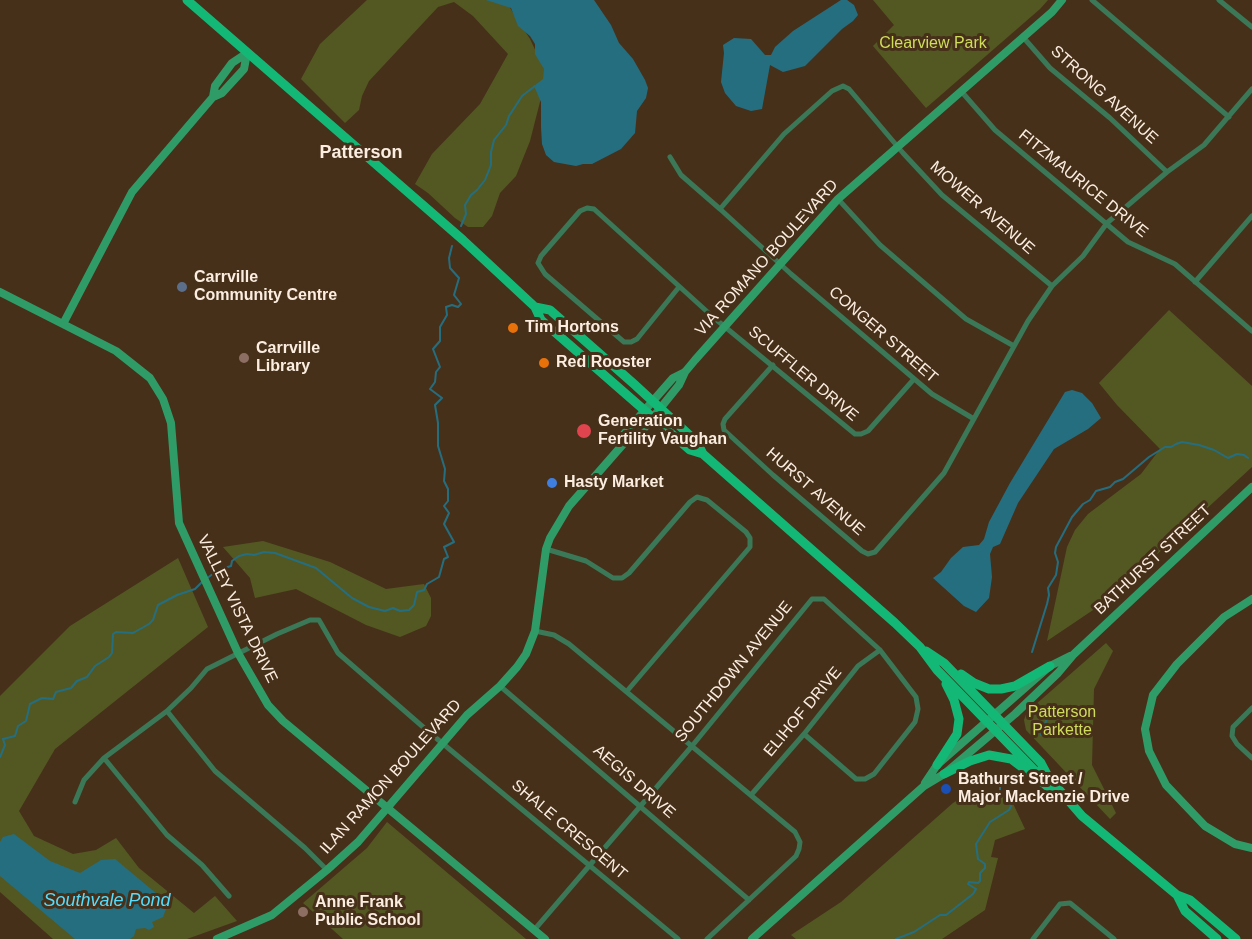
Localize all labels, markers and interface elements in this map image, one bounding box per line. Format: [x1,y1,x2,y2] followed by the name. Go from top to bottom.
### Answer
[879,34,987,54] park label: Clearview Park
[1046,42,1162,148] street label: STRONG AVENUE
[1014,126,1152,242] street label: FITZMAURICE DRIVE
[319,142,403,164] district label: Patterson
[926,157,1038,259] street label: MOWER AVENUE
[692,176,842,340] street label: VIA ROMANO BOULEVARD
[194,268,337,306] place label: Carrville Community Centre
[175,280,189,294] marker: Carrville Community Centre
[825,283,941,387] street label: CONGER STREET
[525,318,619,338] place label: Tim Hortons
[506,321,520,335] marker: Tim Hortons
[744,322,862,426] street label: SCUFFLER DRIVE
[256,339,320,377] place label: Carrville Library
[237,351,251,365] marker: Carrville Library
[556,353,651,373] place label: Red Rooster
[537,356,551,370] marker: Red Rooster
[598,412,727,450] place label: Generation Fertility Vaughan
[575,422,593,440] marker: Generation Fertility Vaughan
[762,444,868,540] street label: HURST AVENUE
[564,473,664,493] place label: Hasty Market
[545,476,559,490] marker: Hasty Market
[1091,501,1215,619] street label: BATHURST STREET
[193,532,281,686] street label: VALLEY VISTA DRIVE
[671,598,797,746] street label: SOUTHDOWN AVENUE
[760,663,846,761] street label: ELIHOF DRIVE
[316,696,466,858] street label: ILAN RAMON BOULEVARD
[1028,703,1096,741] park label: Patterson Parkette
[589,741,679,823] street label: AEGIS DRIVE
[958,770,1130,808] place label: Bathurst Street / Major Mackenzie Drive
[507,776,631,884] street label: SHALE CRESCENT
[939,782,953,796] marker: Bathurst Street / Major Mackenzie Drive
[43,890,171,912] water label: Southvale Pond
[315,893,421,931] place label: Anne Frank Public School
[296,905,310,919] marker: Anne Frank Public School

